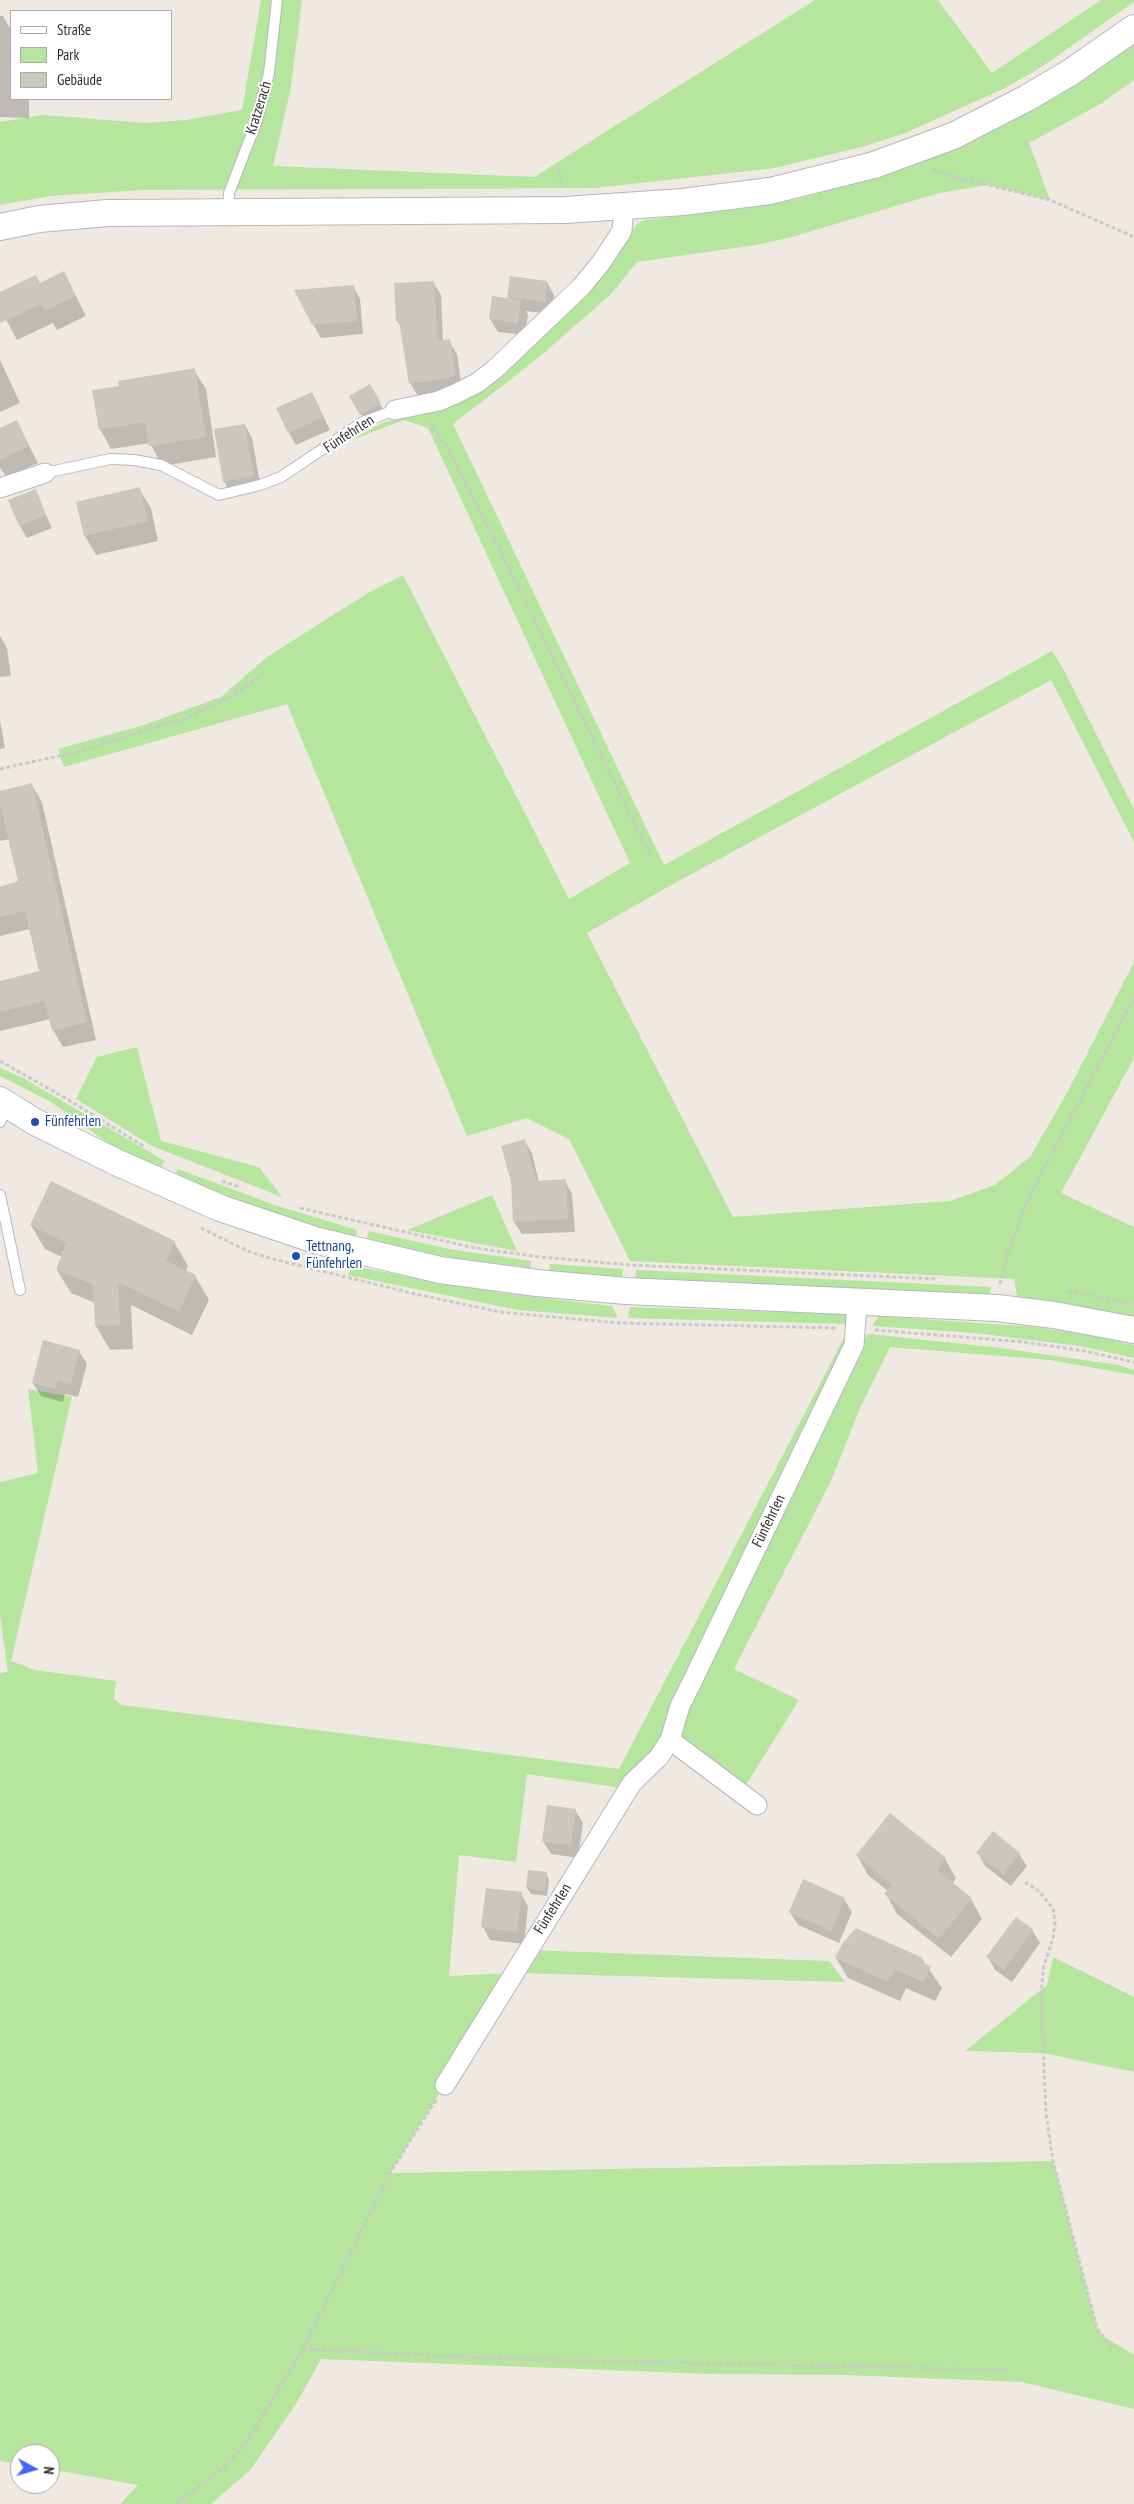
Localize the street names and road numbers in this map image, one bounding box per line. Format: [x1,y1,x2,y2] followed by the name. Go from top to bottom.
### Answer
[242,79,276,137] street label: Kratzerach
[321,411,377,457] street label: Fünfehrlen
[749,1492,789,1550] street label: Fünfehrlen
[530,1880,576,1938] street label: Fünfehrlen

